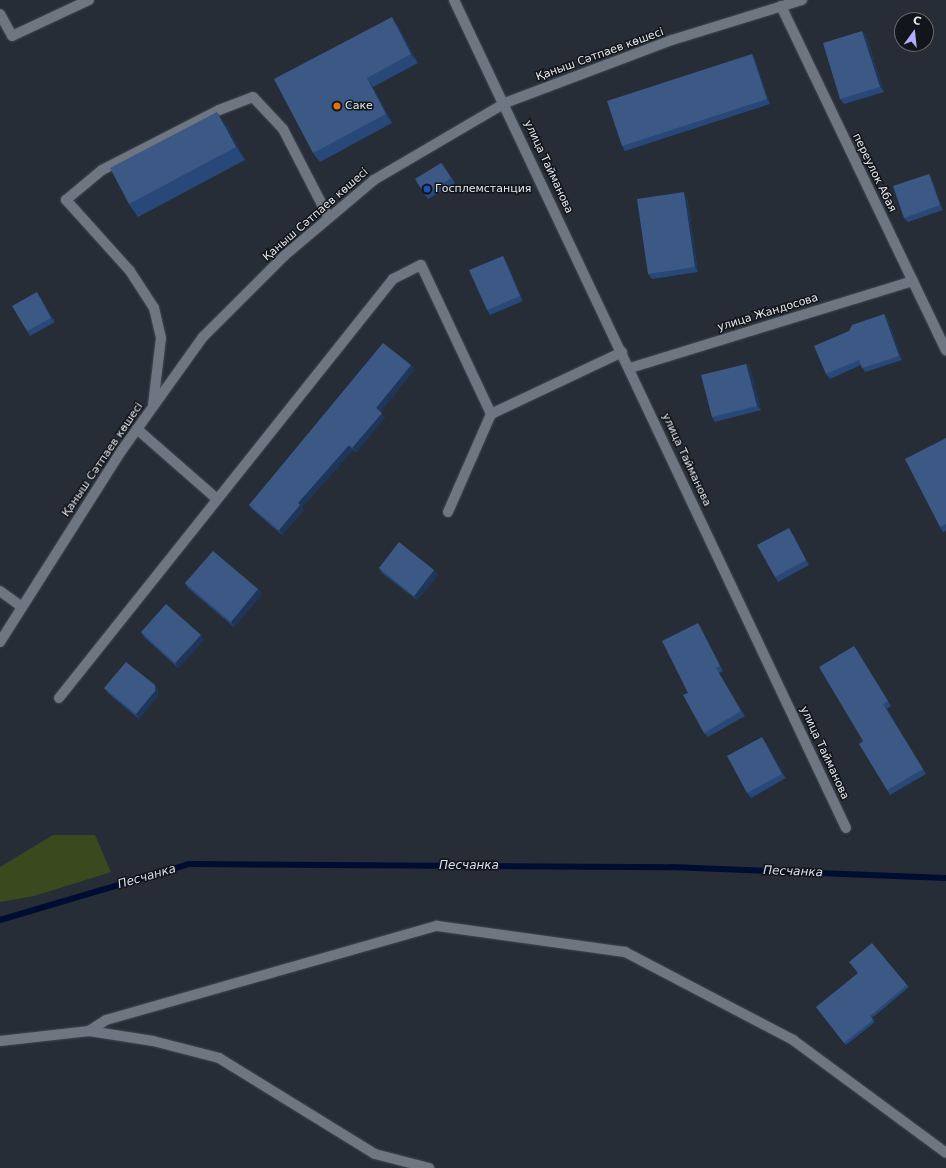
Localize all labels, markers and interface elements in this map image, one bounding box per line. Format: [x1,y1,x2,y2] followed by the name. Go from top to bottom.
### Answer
[894,12,934,52] north arrow
[911,14,923,28] text: С
[534,26,666,84] street label: Қаныш Сәтпаев көшесі
[345,99,373,113] place label: Саке
[332,101,342,111] marker: Саке
[521,118,575,216] street label: улица Тайманова
[849,132,899,214] street label: переулок Абая
[261,166,371,264] street label: Қаныш Сәтпаев көшесі
[435,182,531,196] place label: Госплемстанция
[422,184,432,194] marker: Госплемстанция
[716,291,820,335] street label: улица Жандосова
[60,400,146,520] street label: Қаныш Сәтпаев көшесі
[659,411,713,509] street label: улица Тайманова
[797,704,851,802] street label: улица Тайманова
[439,859,499,873] water label: Песчанка
[116,862,178,892] water label: Песчанка
[763,864,823,880] water label: Песчанка

